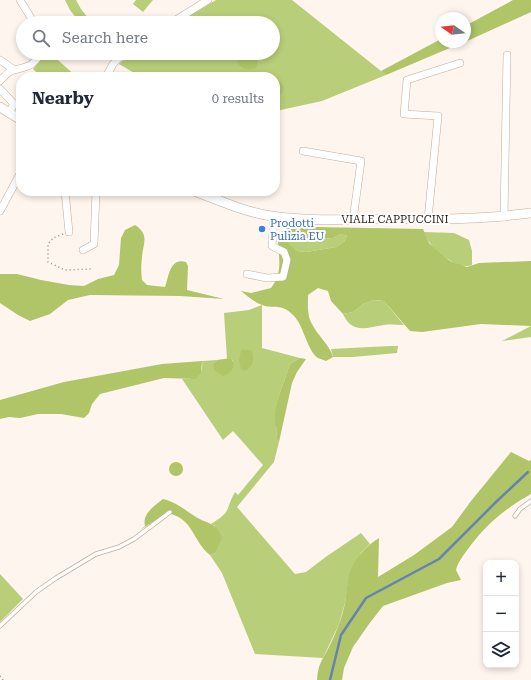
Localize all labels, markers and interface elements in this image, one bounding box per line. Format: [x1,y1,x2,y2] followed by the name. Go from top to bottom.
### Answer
[435,12,471,48] north arrow
[16,16,280,60] search box
[30,27,52,49] icon: search
[62,29,148,47] text: Search here
[32,88,94,108] text: Nearby
[212,91,264,106] text: 0 results
[341,213,449,226] street label: VIALE CAPPUCCINI
[270,217,324,243] place label: Prodotti Pulizia EU
[257,224,267,234] marker: Prodotti Pulizia EU
[483,560,519,668] map controls
[483,560,519,596] button: +
[483,596,519,632] button: −
[483,632,519,668] button: layers

